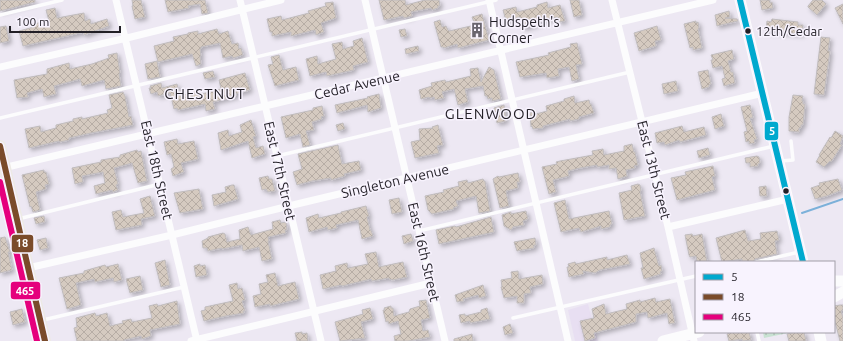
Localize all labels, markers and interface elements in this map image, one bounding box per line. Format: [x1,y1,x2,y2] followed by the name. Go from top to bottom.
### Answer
[10,8,120,34] scale bar
[489,14,560,46] place label: Hudspeth's Corner
[16,15,49,28] text: 100 m
[468,21,486,39] building icon: Hudspeth's Corner
[756,24,822,38] place label: 12th/Cedar
[743,26,753,36] marker: 12th/Cedar
[313,67,401,103] street label: Cedar Avenue
[164,85,246,102] district label: CHESTNUT
[445,105,537,122] district label: GLENWOOD
[138,119,176,222] street label: East 18th Street
[634,119,674,222] street label: East 13th Street
[261,120,299,223] street label: East 17th Street
[764,121,779,141] line badge: 5
[769,125,775,137] text: 5
[340,161,450,201] street label: Singleton Avenue
[781,186,791,196] unlabelled marker
[405,201,443,304] street label: East 16th Street
[11,234,34,253] line badge: 18
[16,237,28,249] text: 18
[695,261,835,333] legend
[731,270,738,283] text: 5
[10,281,41,300] line badge: 465
[16,285,34,297] text: 465
[731,290,745,303] text: 18
[731,310,751,323] text: 465

